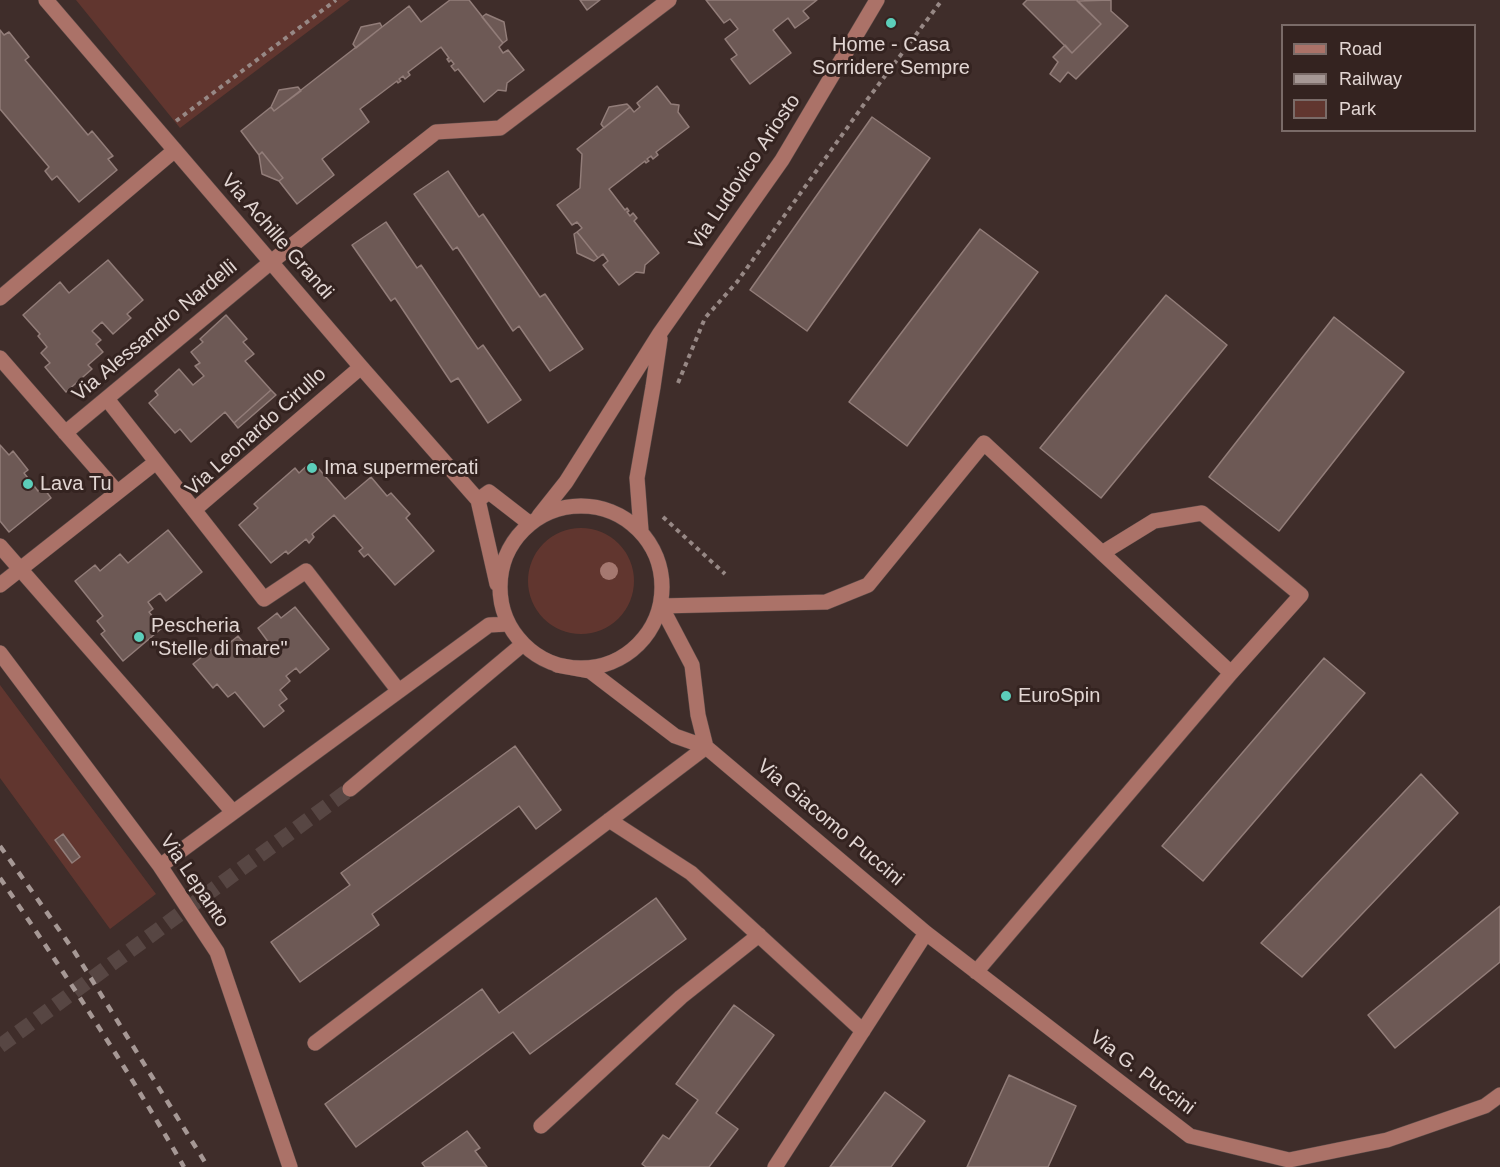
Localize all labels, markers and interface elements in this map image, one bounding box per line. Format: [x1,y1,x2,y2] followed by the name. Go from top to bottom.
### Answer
[884,16,898,30] marker: Home - Casa Sorridere Sempre
[1281,24,1476,132] legend
[812,33,970,80] place label: Home - Casa Sorridere Sempre
[1339,39,1382,59] text: Road
[1339,69,1402,89] text: Railway
[684,90,806,254] street label: Via Ludovico Ariosto
[1339,99,1376,119] text: Park
[216,169,338,305] street label: Via Achille Grandi
[68,255,242,407] street label: Via Alessandro Nardelli
[181,363,331,501] street label: Via Leonardo Cirullo
[324,456,478,480] place label: Ima supermercati
[305,461,319,475] marker: Ima supermercati
[40,472,112,496] place label: Lava Tu
[21,477,35,491] marker: Lava Tu
[151,614,287,661] place label: Pescheria "Stelle di mare"
[132,630,146,644] marker: Pescheria "Stelle di mare"
[1018,684,1100,708] place label: EuroSpin
[999,689,1013,703] marker: EuroSpin
[752,755,908,891] street label: Via Giacomo Puccini
[154,830,234,932] street label: Via Lepanto
[1085,1026,1199,1120] street label: Via G. Puccini

